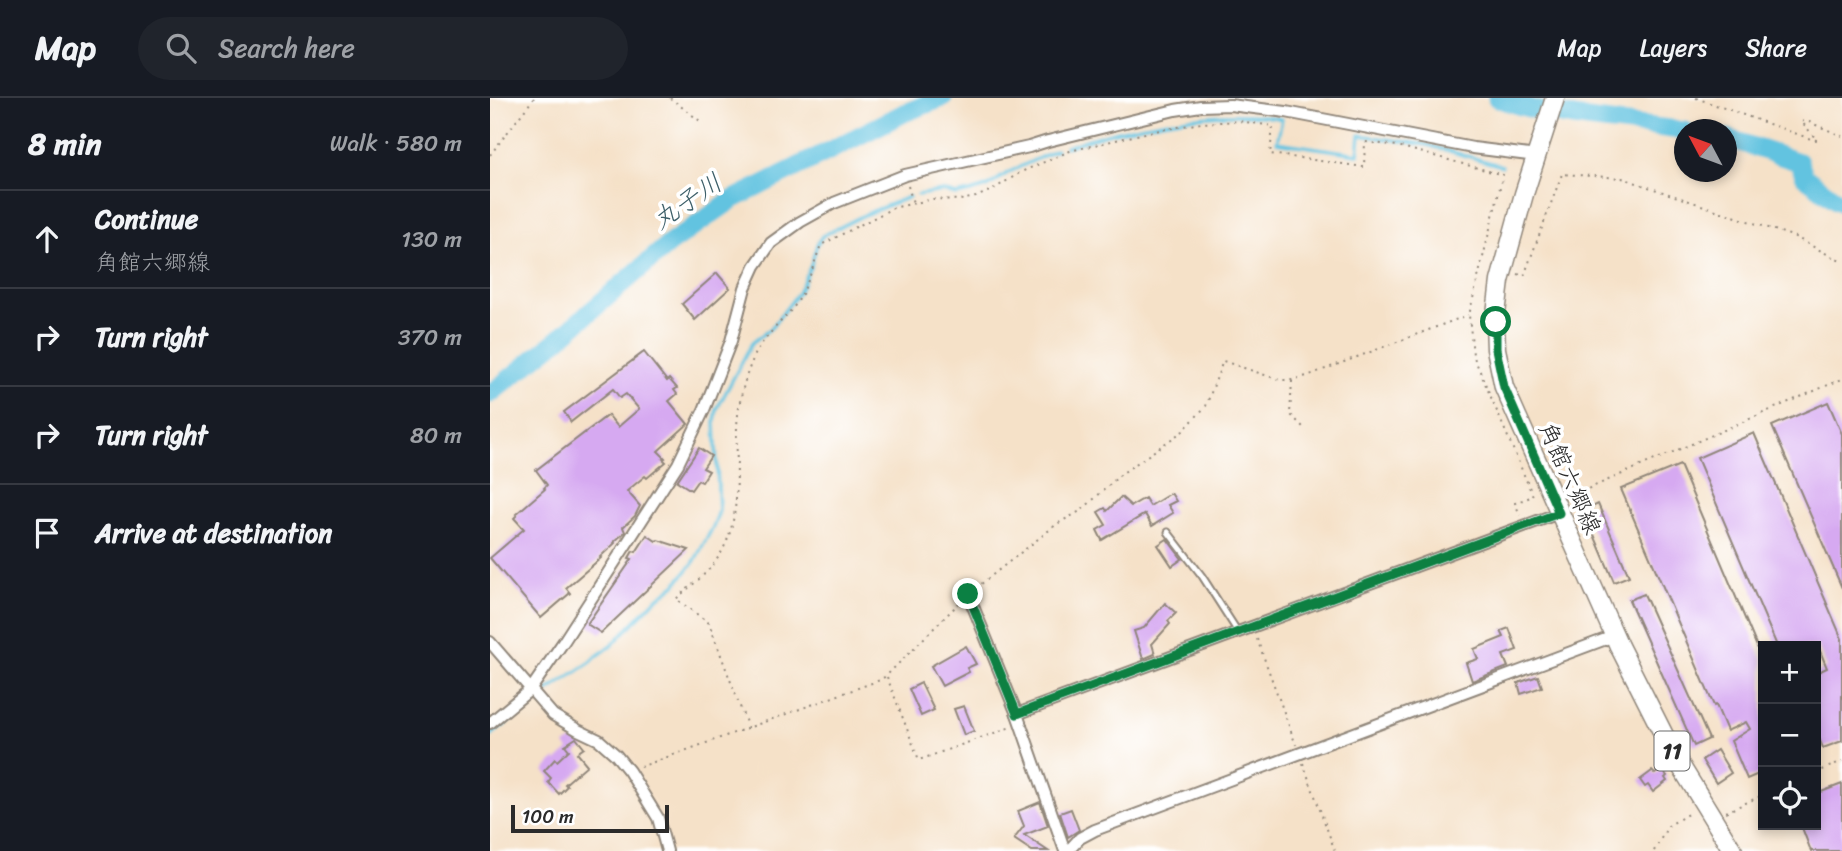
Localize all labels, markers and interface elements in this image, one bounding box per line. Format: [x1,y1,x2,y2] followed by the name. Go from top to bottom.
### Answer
[138,17,628,80] search box
[35,19,96,77] text: Map
[218,25,355,71] text: Search here
[1557,27,1602,69] text: Map
[1640,27,1707,69] text: Layers
[1745,27,1807,69] text: Share
[162,29,200,67] icon: search
[28,117,101,171] text: 8 min
[1674,119,1737,182] north arrow
[330,123,462,164] text: Walk · 580 m
[642,160,732,242] water label: 丸子川
[95,196,198,242] text: Continue
[401,219,462,260] text: 130 m
[28,220,66,258] icon: ahead
[95,242,210,283] text: 角館六郷線
[1480,306,1511,337] route start
[95,314,208,360] text: Turn right
[398,317,462,358] text: 370 m
[28,318,66,356] icon: right
[95,412,208,458] text: Turn right
[410,415,462,456] text: 80 m
[1526,415,1614,541] street label: 角館六郷線
[28,416,66,454] icon: right
[95,510,332,556] text: Arrive at destination
[28,514,66,552] icon: arrive
[952,578,983,609] route end
[1758,641,1821,830] map controls
[1758,641,1821,704] button: +
[1758,704,1821,767] button: −
[1654,732,1690,771] road number: 11
[1758,767,1821,830] button: locate
[522,800,574,833] text: 100 m
[511,802,668,834] scale bar

